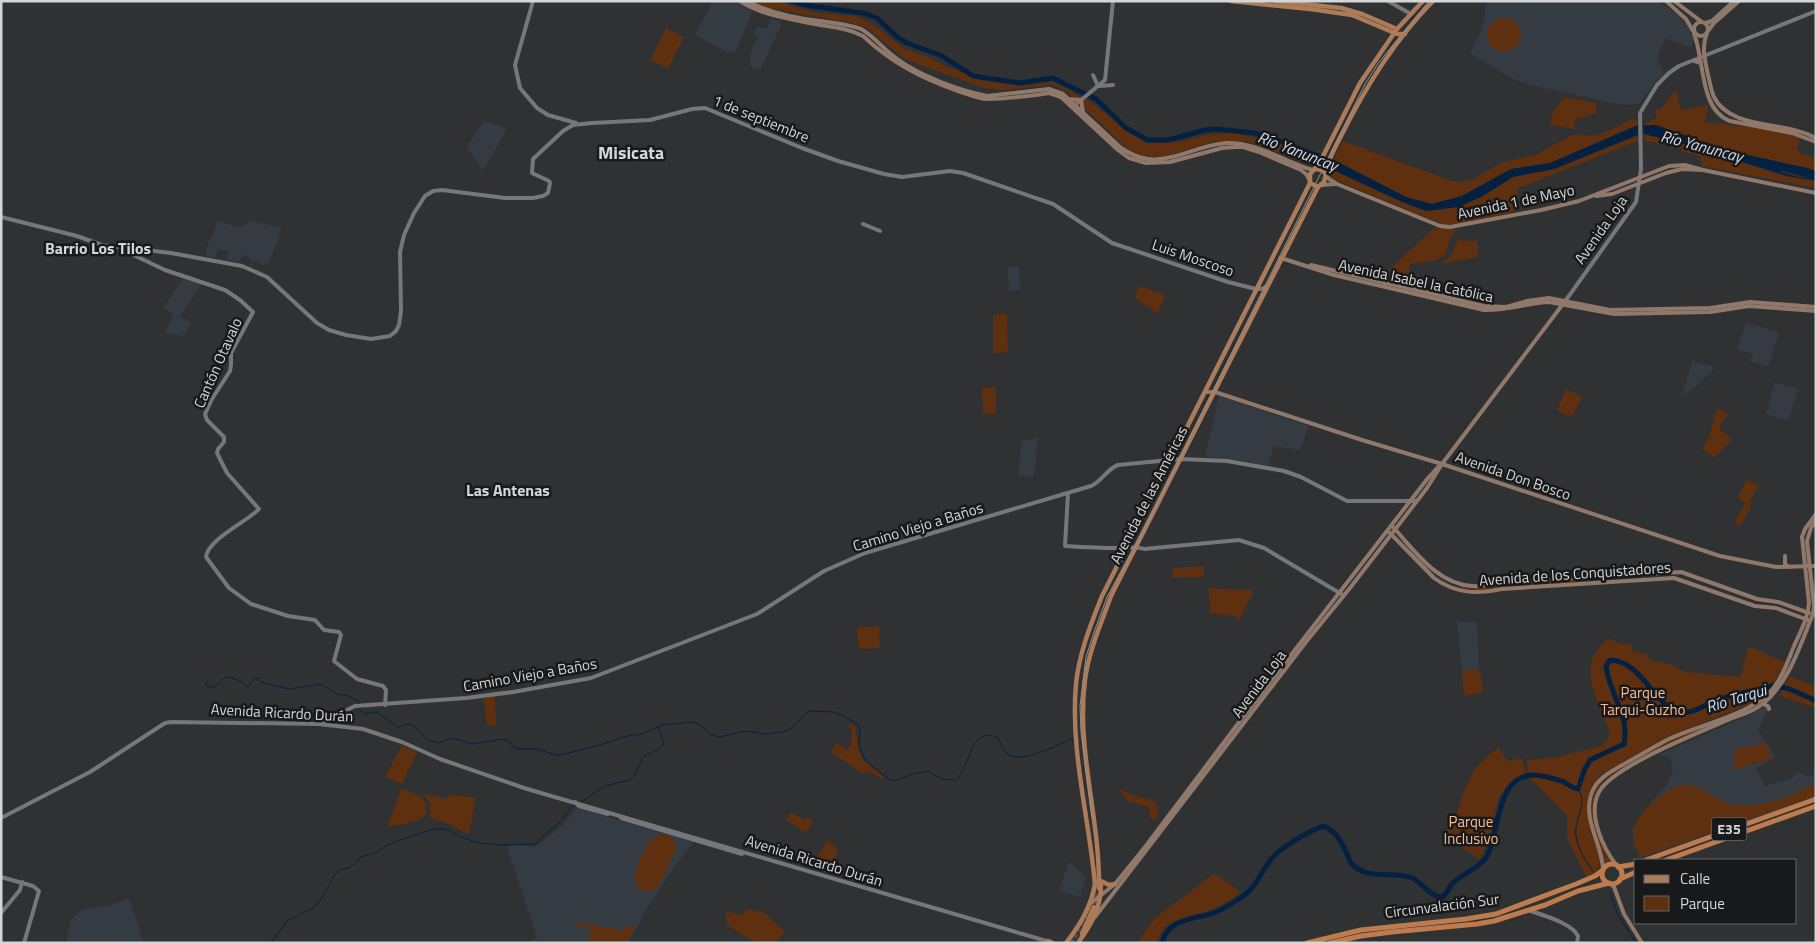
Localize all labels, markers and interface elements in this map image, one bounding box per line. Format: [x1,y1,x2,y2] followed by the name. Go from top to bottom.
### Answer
[710,89,813,148] street label: 1 de septiembre
[1658,124,1747,169] water label: Río Yanuncay
[1254,125,1343,178] water label: Río Yanuncay
[598,139,664,166] district label: Misicata
[1455,178,1577,225] street label: Avenida 1 de Mayo
[1568,190,1633,269] street label: Avenida Loja
[1149,233,1237,282] street label: Luis Moscoso
[45,236,151,260] district label: Barrio Los Tilos
[1337,253,1496,308] street label: Avenida Isabel la Católica
[187,314,248,412] street label: Cantón Otavalo
[1104,422,1193,568] street label: Avenida de las Américas
[1452,445,1574,506] street label: Avenida Don Bosco
[466,478,550,502] district label: Las Antenas
[850,496,986,557] street label: Camino Viejo a Baños
[1478,555,1672,592] street label: Avenida de los Conquistadores
[1226,645,1292,722] street label: Avenida Loja
[461,651,599,698] street label: Camino Viejo a Baños
[1703,677,1771,719] water label: Río Tarqui
[1601,681,1685,721] park label: Parque Tarqui-Guzho
[210,697,354,728] street label: Avenida Ricardo Durán
[1444,810,1499,850] park label: Parque Inclusivo
[1712,818,1746,841] road number: E35
[743,829,886,892] street label: Avenida Ricardo Durán
[1634,859,1797,924] legend
[1680,867,1710,890] text: Calle
[1383,887,1500,924] street label: Circunvalación Sur
[1680,892,1725,915] text: Parque

